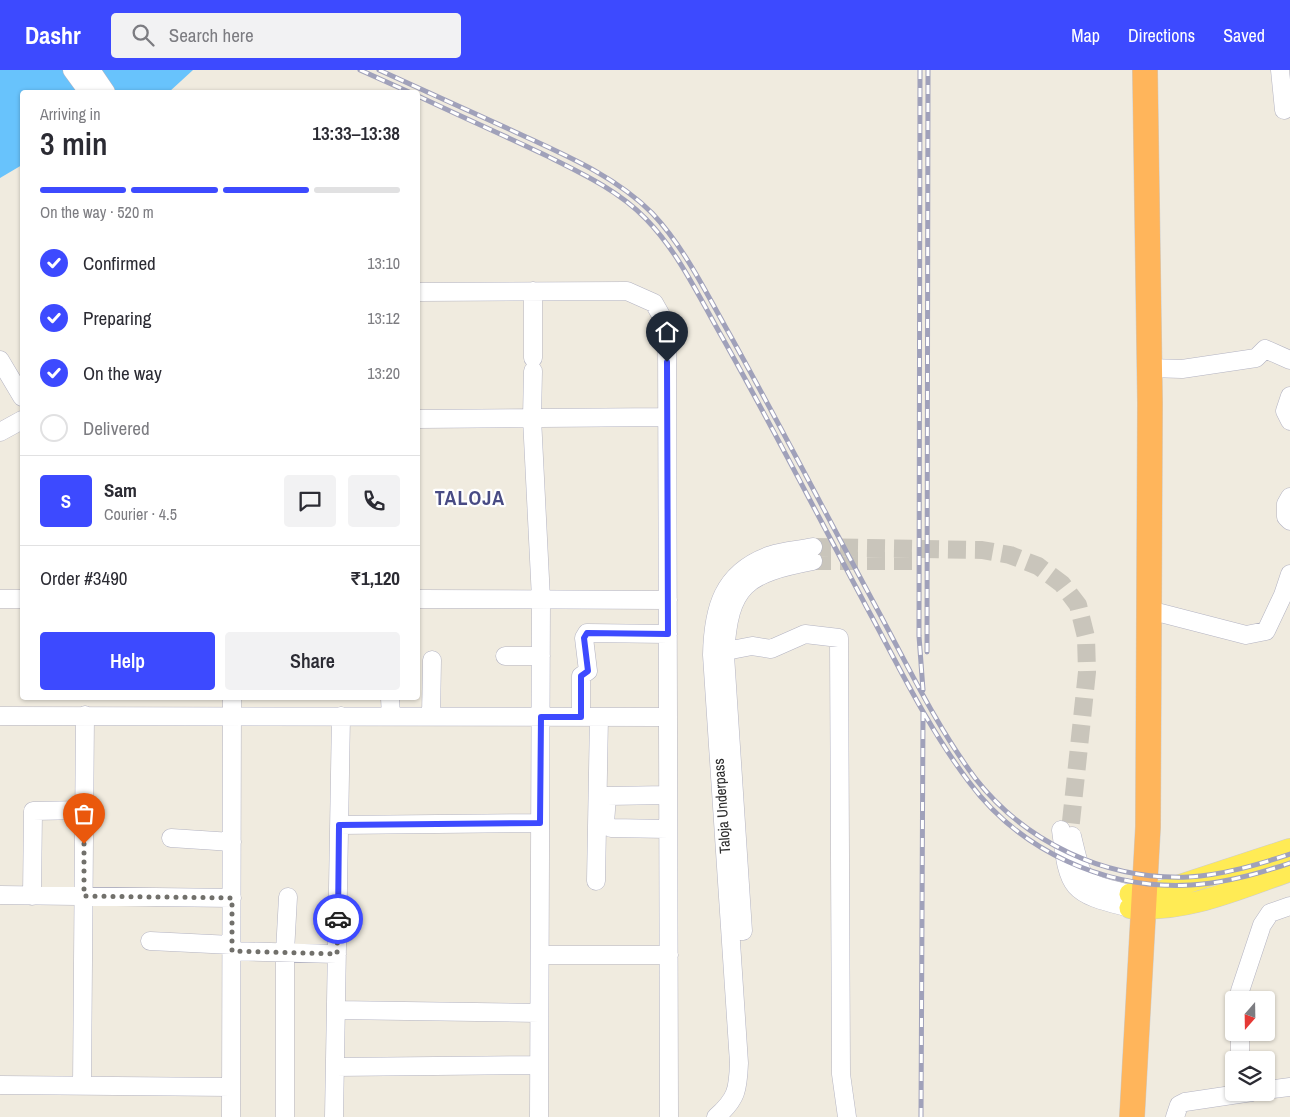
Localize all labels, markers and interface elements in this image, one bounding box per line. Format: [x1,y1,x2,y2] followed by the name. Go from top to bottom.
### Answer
[111,13,461,58] search box
[25,19,81,51] text: Dashr
[129,21,157,49] icon: search
[169,22,254,48] text: Search here
[1071,23,1100,48] text: Map
[1128,23,1195,48] text: Directions
[1223,23,1265,48] text: Saved
[40,103,101,125] text: Arriving in
[312,120,400,146] text: 13:33–13:38
[40,122,108,165] text: 3 min
[40,201,154,223] text: On the way · 520 m
[40,249,68,277] icon: check
[83,250,156,276] text: Confirmed
[367,252,400,274] text: 13:10
[40,304,68,332] icon: check
[83,305,151,331] text: Preparing
[367,307,400,329] text: 13:12
[646,311,688,362] pin
[653,318,681,346] icon: home
[40,359,68,387] icon: check
[83,360,162,386] text: On the way
[367,362,400,384] text: 13:20
[83,415,150,441] text: Delivered
[284,475,336,527] button: chat
[348,475,400,527] button: phone
[104,477,137,503] text: Sam
[435,484,505,511] district label: TALOJA
[61,488,71,514] text: S
[104,503,177,525] text: Courier · 4.5
[40,565,127,591] text: Order #3490
[350,565,400,591] text: ₹1,120
[40,632,215,690] button: Help
[225,632,400,690] button: Share
[708,758,735,854] street label: Taloja Underpass
[63,793,105,844] pin
[70,800,98,828] icon: bag
[313,894,363,944] courier
[324,905,352,933] icon: car
[1225,991,1275,1041] north arrow
[1225,991,1275,1101] map controls
[1225,1051,1275,1101] button: layers

